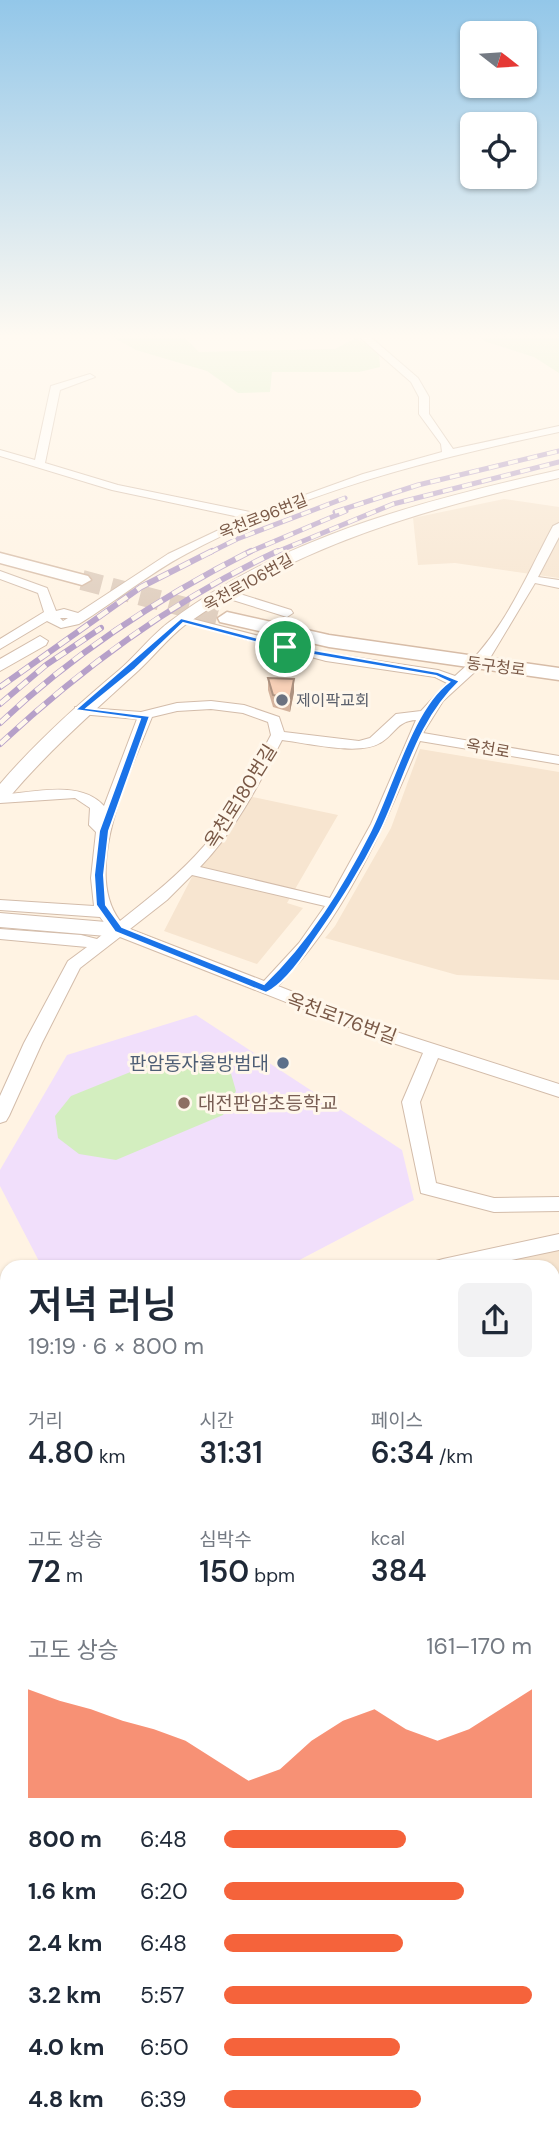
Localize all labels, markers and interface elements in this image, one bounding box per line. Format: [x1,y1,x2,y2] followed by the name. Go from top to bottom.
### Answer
[460,21,537,98] north arrow
[460,21,537,189] map controls
[460,112,537,189] button: locate
[216,489,311,544] street label: 옥천로96번길
[200,549,297,616] street label: 옥천로106번길
[255,617,315,677] pin
[266,628,304,666] icon: arrive
[465,652,527,681] street label: 동구청로
[296,690,370,711] place label: 제이팍교회
[274,692,290,708] marker: 제이팍교회
[464,734,512,763] street label: 옥천로
[199,740,282,853] street label: 옥천로180번길
[284,987,400,1050] street label: 옥천로176번길
[129,1051,269,1076] place label: 판암동자율방범대
[275,1055,291,1071] marker: 판암동자율방범대
[198,1091,338,1116] place label: 대전판암초등학교
[176,1095,192,1111] marker: 대전판암초등학교
[28,1280,177,1330] text: 저녁 러닝
[458,1283,532,1357] button: share
[28,1331,204,1361] text: 19:19 · 6 × 800 m
[28,1408,63,1433] text: 거리
[199,1408,234,1433] text: 시간
[371,1408,423,1433] text: 페이스
[28,1433,94,1472] text: 4.80
[199,1433,263,1472] text: 31:31
[371,1433,434,1472] text: 6:34
[94,1444,125,1469] text: km
[434,1444,473,1469] text: /km
[371,1526,405,1551] text: kcal
[28,1527,103,1552] text: 고도 상승
[199,1527,252,1552] text: 심박수
[371,1551,427,1590] text: 384
[28,1552,61,1591] text: 72
[199,1552,249,1591] text: 150
[61,1563,83,1588] text: m
[249,1563,295,1588] text: bpm
[426,1631,532,1661] text: 161–170 m
[28,1635,119,1665] text: 고도 상승
[28,1824,102,1854] text: 800 m
[140,1824,187,1854] text: 6:48
[28,1876,96,1906] text: 1.6 km
[140,1876,188,1906] text: 6:20
[28,1928,102,1958] text: 2.4 km
[140,1928,187,1958] text: 6:48
[28,1980,101,2010] text: 3.2 km
[140,1980,185,2010] text: 5:57
[28,2032,104,2062] text: 4.0 km
[140,2032,189,2062] text: 6:50
[28,2084,104,2114] text: 4.8 km
[140,2084,186,2114] text: 6:39

